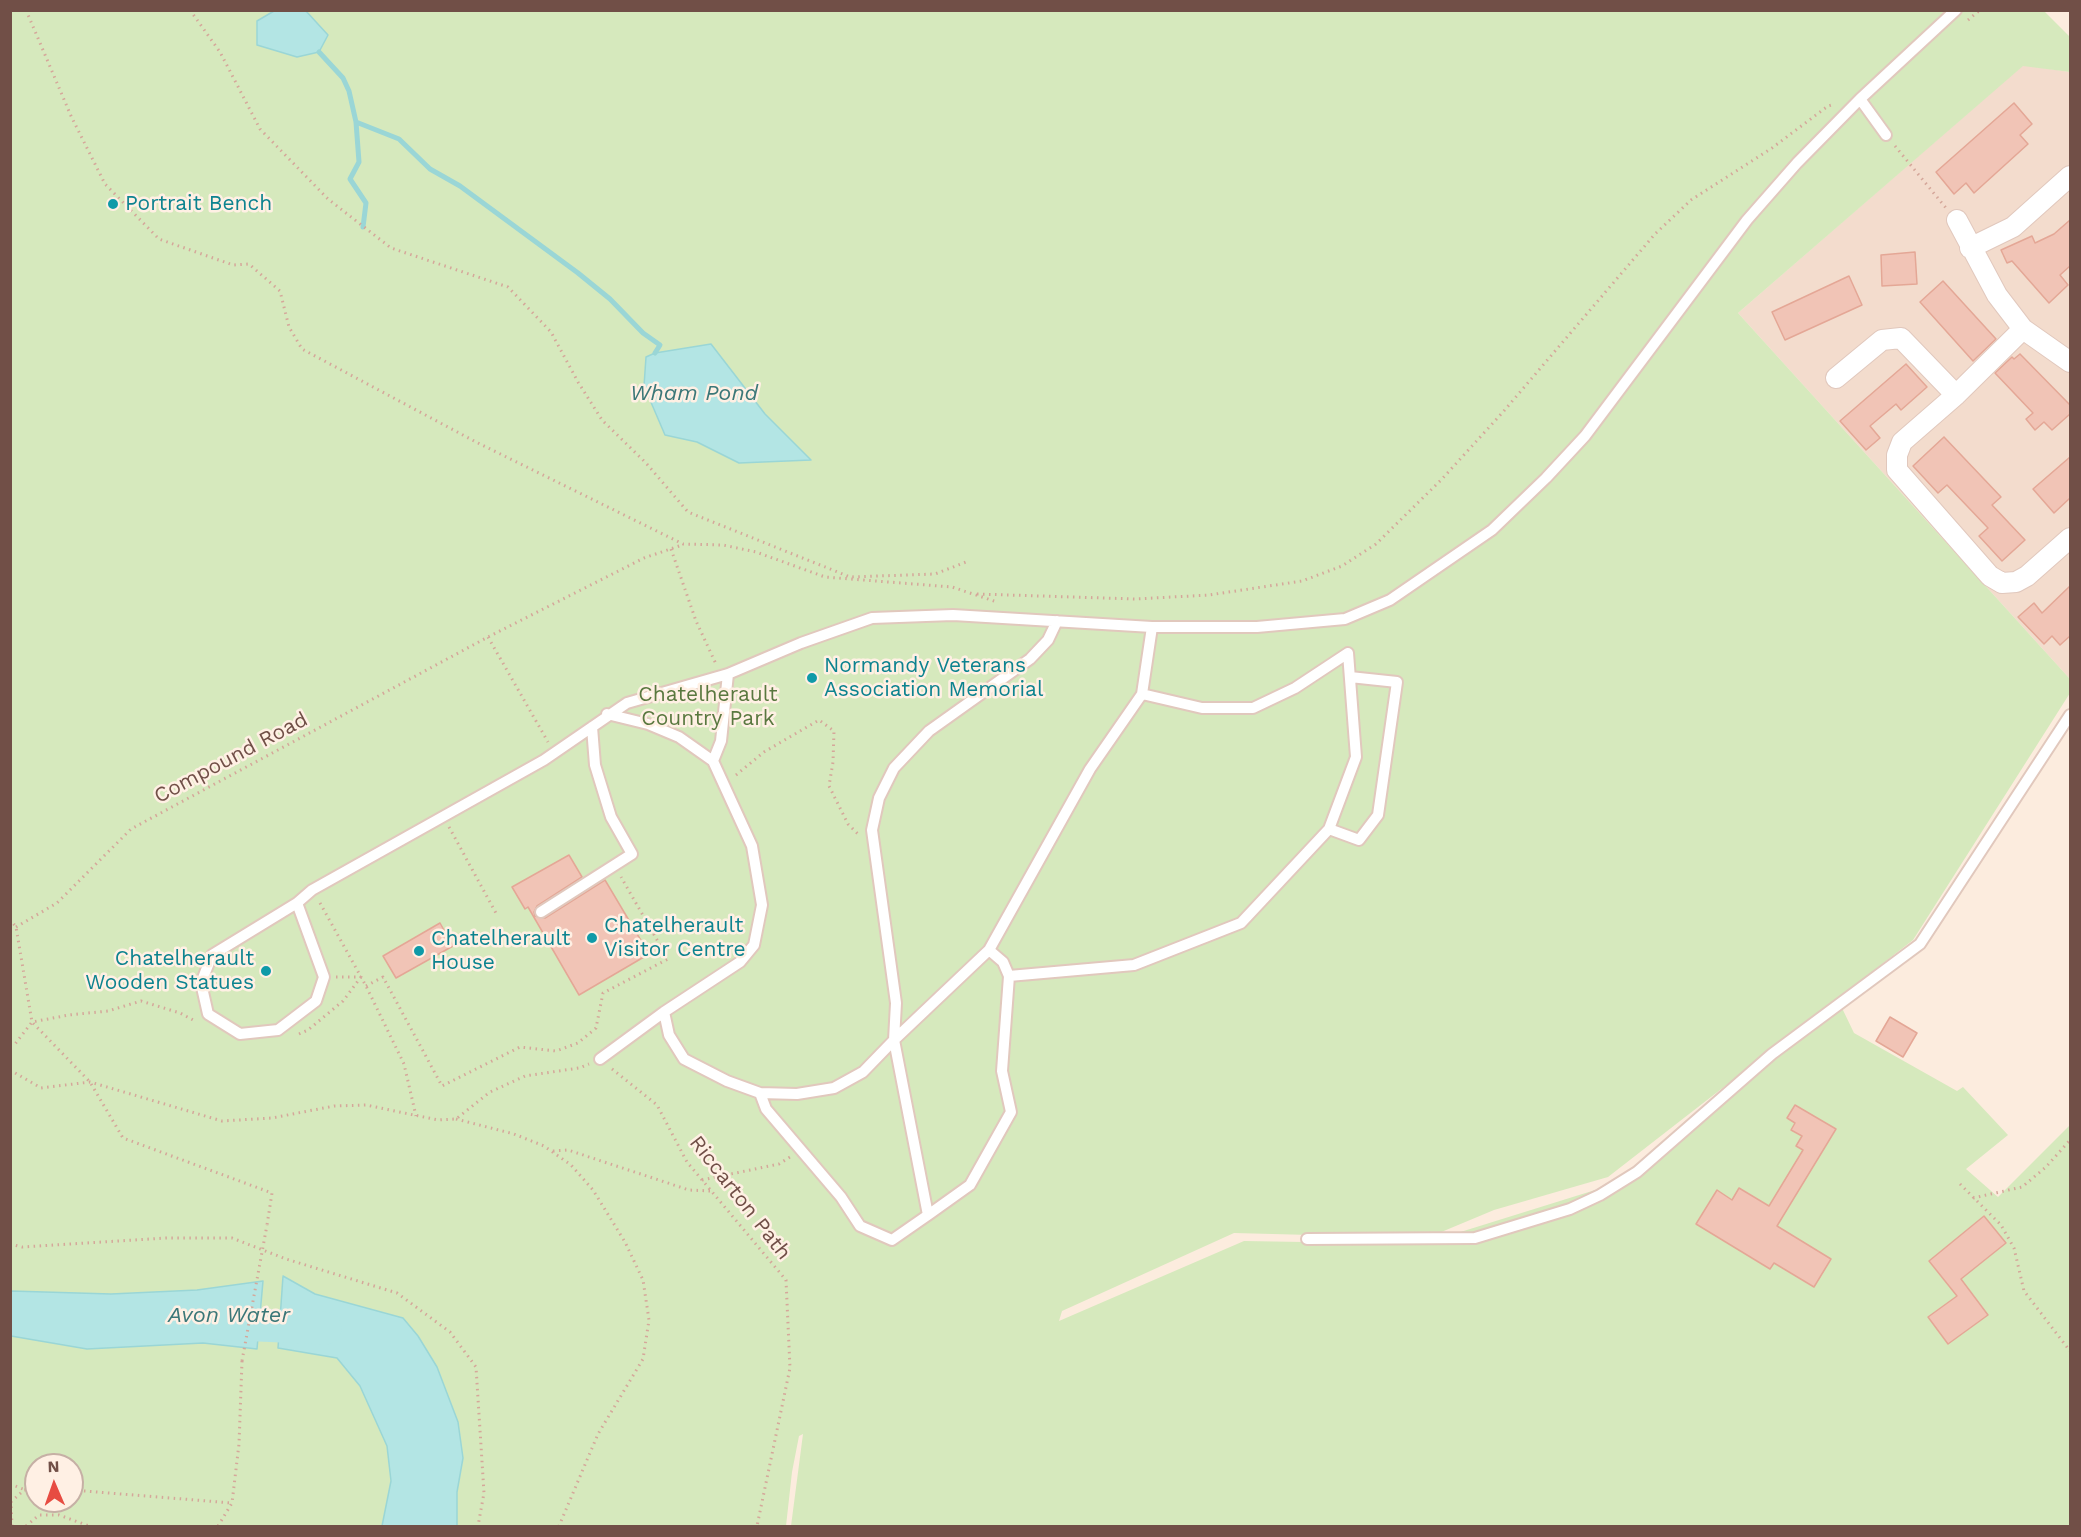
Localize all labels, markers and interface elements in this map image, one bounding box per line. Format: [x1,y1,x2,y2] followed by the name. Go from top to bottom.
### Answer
[125,191,272,217] place label: Portrait Bench
[106,197,120,211] marker: Portrait Bench
[630,381,758,407] water label: Wham Pond
[824,653,1043,703] place label: Normandy Veterans Association Memorial
[805,671,819,685] marker: Normandy Veterans Association Memorial
[638,682,778,732] park label: Chatelherault Country Park
[150,707,312,809] street label: Compound Road
[604,913,745,963] place label: Chatelherault Visitor Centre
[431,926,570,976] place label: Chatelherault House
[585,931,599,945] marker: Chatelherault Visitor Centre
[412,944,426,958] marker: Chatelherault House
[85,946,254,996] place label: Chatelherault Wooden Statues
[259,964,273,978] marker: Chatelherault Wooden Statues
[684,1131,796,1265] street label: Riccarton Path
[168,1303,290,1329] water label: Avon Water
[24,1453,84,1513] north arrow
[47,1457,60,1476] text: N

